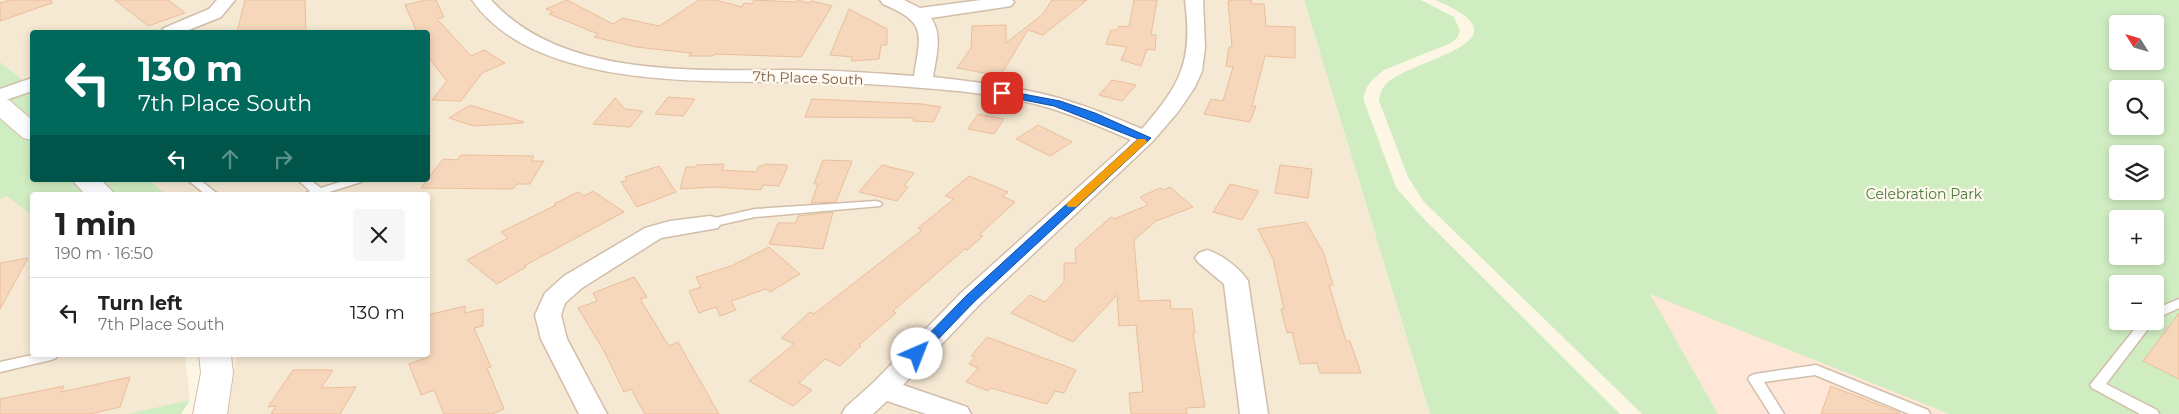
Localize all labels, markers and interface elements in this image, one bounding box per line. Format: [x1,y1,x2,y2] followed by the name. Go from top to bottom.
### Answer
[2109,15,2164,70] north arrow
[2109,15,2164,330] map controls
[138,47,243,90] text: 130 m
[55,50,120,115] icon: left
[752,67,864,89] street label: 7th Place South
[981,72,1023,114] pin
[988,79,1016,107] icon: arrive
[2109,80,2164,135] button: search
[138,90,312,117] text: 7th Place South
[163,145,191,173] icon: left
[216,145,244,173] icon: ahead
[269,145,297,173] icon: right
[2109,145,2164,200] button: layers
[1866,185,1983,203] park label: Celebration Park
[55,206,136,243] text: 1 min
[353,209,405,261] button: close
[2109,210,2164,265] button: +
[55,244,153,263] text: 190 m · 16:50
[2109,275,2164,330] button: −
[98,292,183,315] text: Turn left
[55,299,83,327] icon: left
[350,301,405,324] text: 130 m
[98,315,225,334] text: 7th Place South
[890,327,942,379] position arrow

